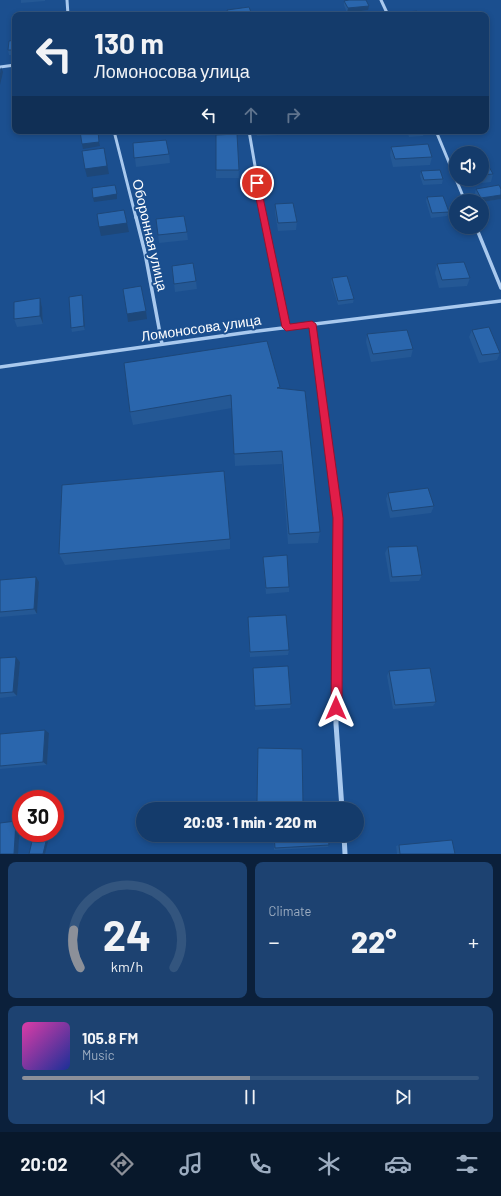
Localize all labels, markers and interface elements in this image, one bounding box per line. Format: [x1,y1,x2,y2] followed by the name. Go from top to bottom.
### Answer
[94,26,164,60] text: 130 m
[28,28,80,80] icon: left
[94,60,250,82] text: Ломоносова улица
[198,104,220,126] icon: left
[240,104,262,126] icon: ahead
[282,104,304,126] icon: right
[449,146,489,234] map controls
[449,146,489,186] button: sound
[240,166,274,200] pin
[246,172,268,194] icon: arrive
[129,177,172,293] street label: Оборонная улица
[449,194,489,234] button: layers
[140,311,262,344] street label: Ломоносова улица
[315,687,357,729] position arrow
[12,790,64,842] speed limit sign: 30
[184,813,316,831] text: 20:03 · 1 min · 220 m
[269,903,312,919] text: Climate
[103,909,151,959] text: 24
[351,923,396,959] text: 22°
[269,928,280,954] text: −
[468,928,479,954] text: +
[111,958,143,975] text: km/h
[82,1029,138,1047] text: 105.8 FM
[82,1047,115,1063] text: Music
[87,1086,109,1108] icon: previous
[239,1086,261,1108] icon: pause
[392,1086,414,1108] icon: next
[108,1150,136,1178] icon: directions
[177,1150,205,1178] icon: music
[246,1150,274,1178] icon: phone
[315,1150,343,1178] icon: climate
[384,1150,412,1178] icon: car
[453,1150,481,1178] icon: filters
[20,1153,68,1175] text: 20:02

